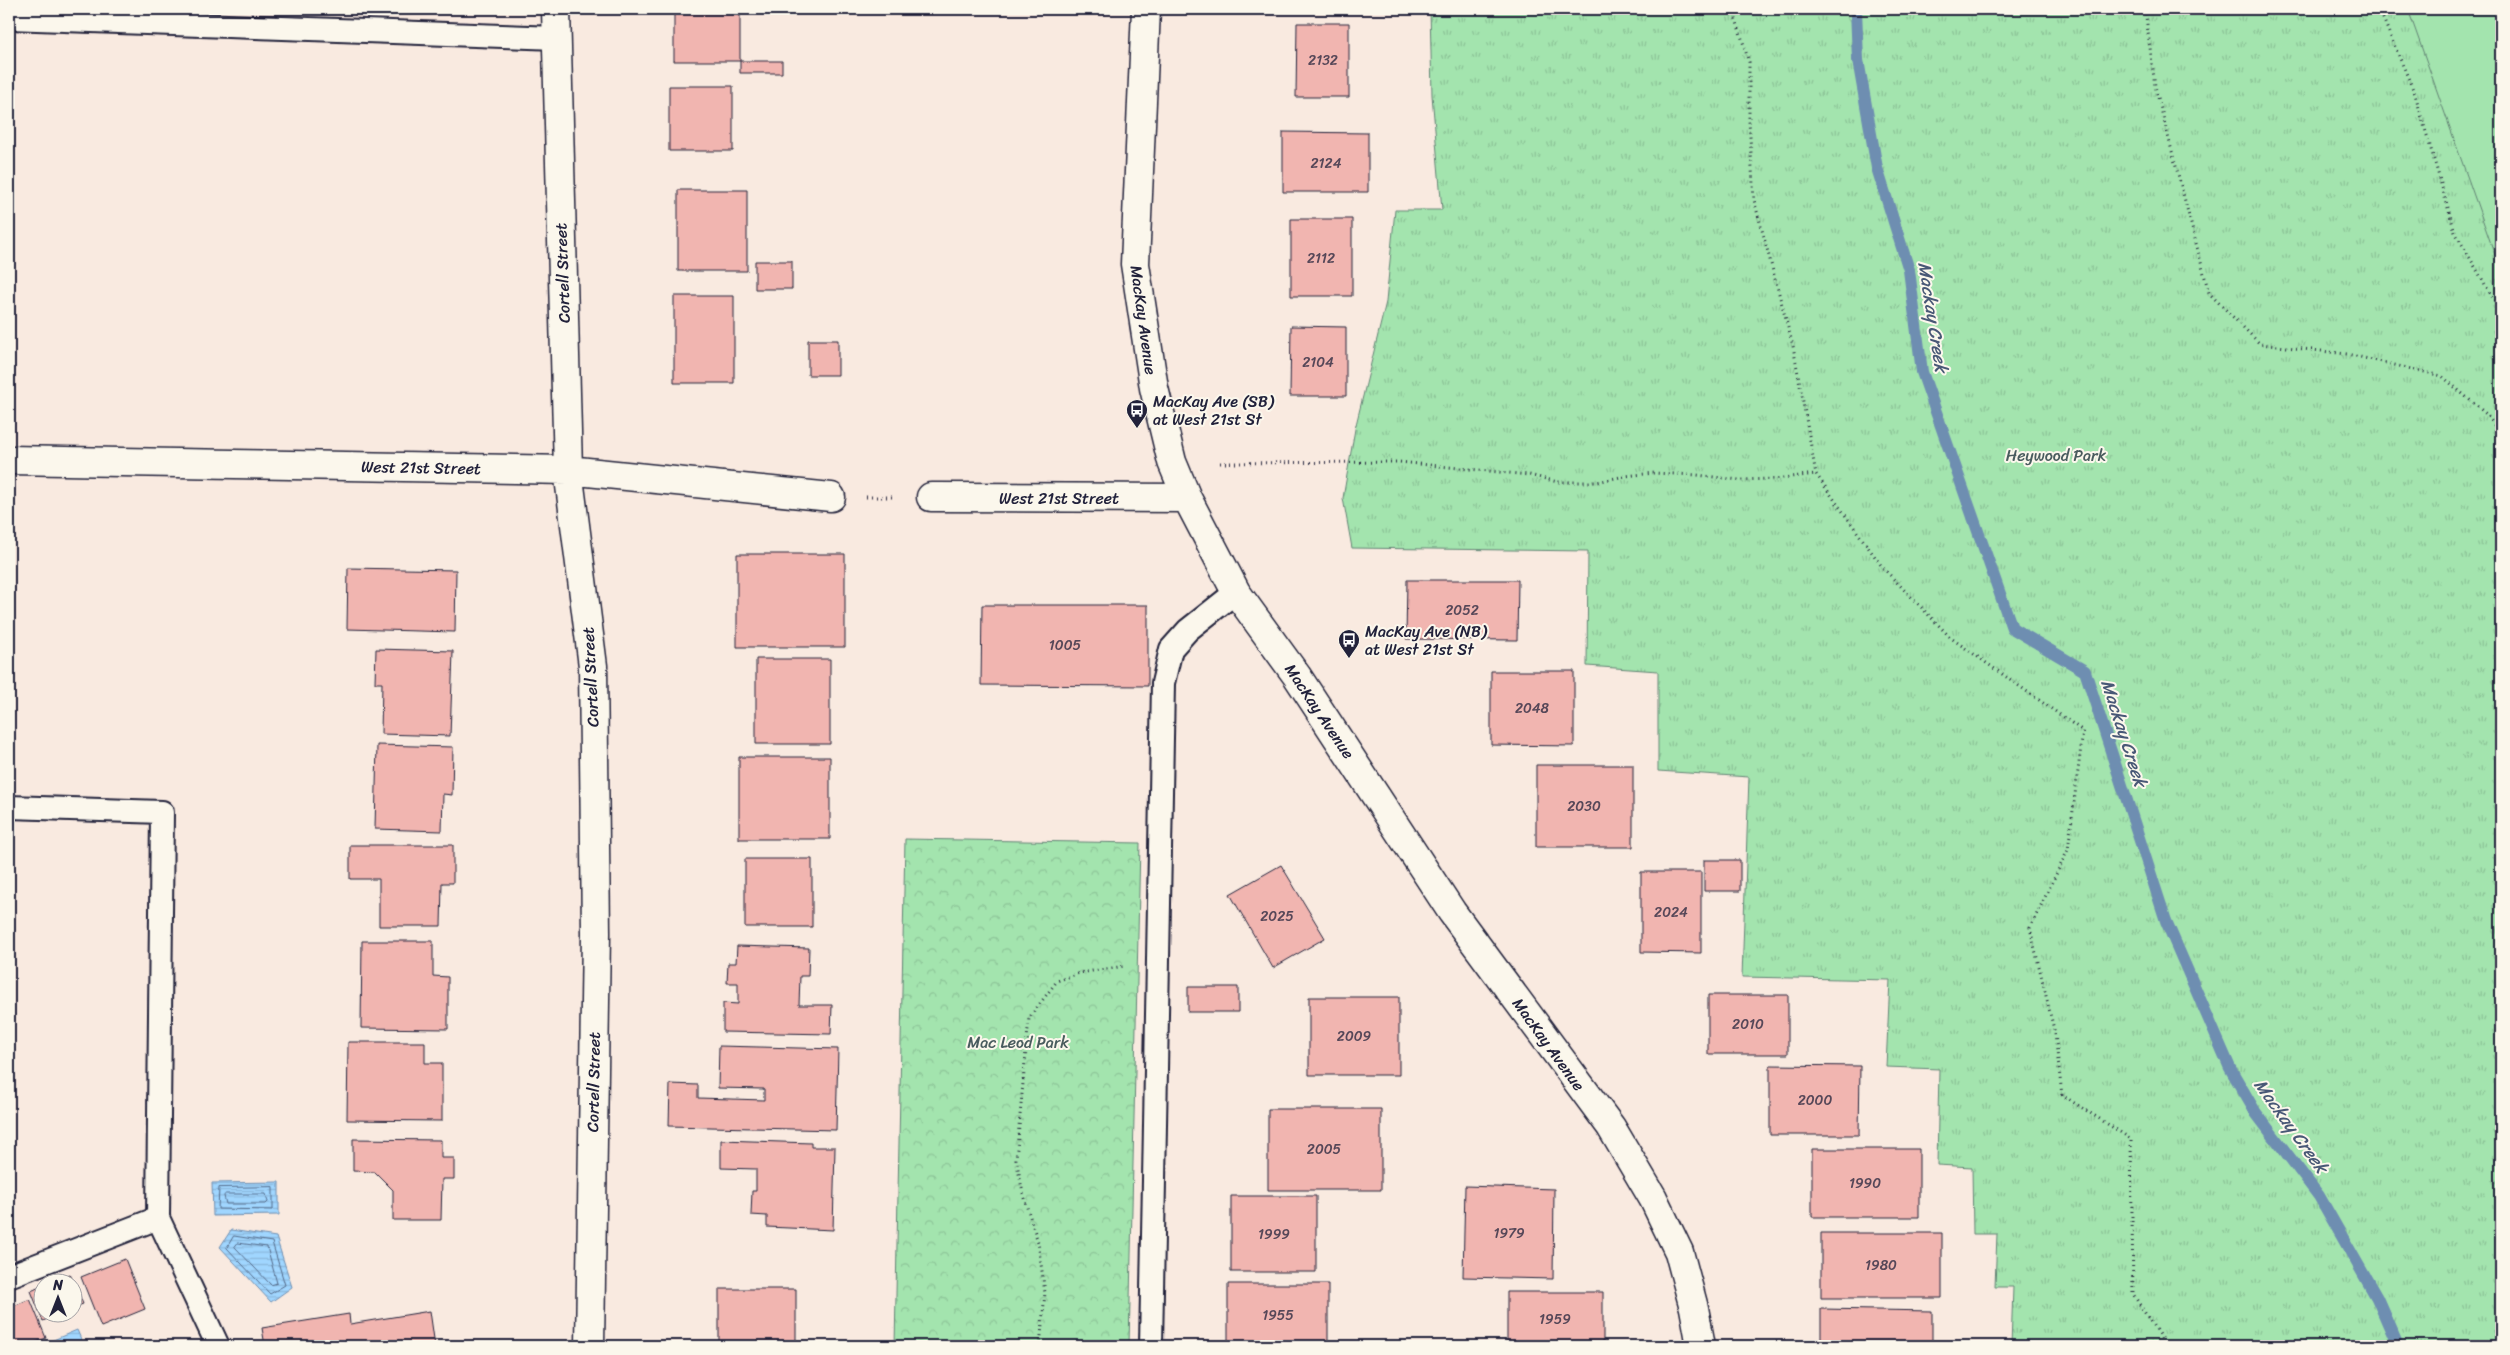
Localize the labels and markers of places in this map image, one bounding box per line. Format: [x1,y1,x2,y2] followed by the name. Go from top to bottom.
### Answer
[1153,387,1275,434] place label: MacKay Ave (SB) at West 21st St
[1125,398,1149,429] bus stop icon: MacKay Ave (SB) at West 21st St
[1365,617,1488,664] place label: MacKay Ave (NB) at West 21st St
[1337,628,1361,659] bus stop icon: MacKay Ave (NB) at West 21st St

